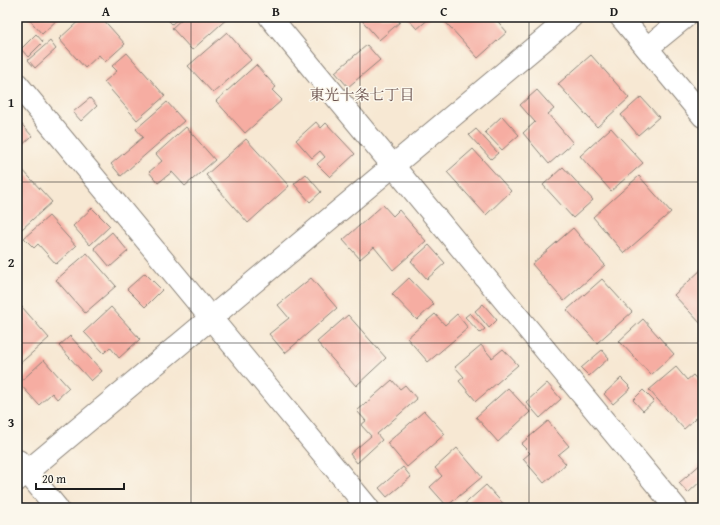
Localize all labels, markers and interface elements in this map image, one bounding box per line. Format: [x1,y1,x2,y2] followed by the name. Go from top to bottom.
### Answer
[102,2,111,21] text: A
[272,2,280,21] text: B
[440,2,448,21] text: C
[610,2,618,21] text: D
[309,84,415,105] district label: 東光十条七丁目
[8,93,14,112] text: 1
[8,253,15,272] text: 2
[8,413,14,432] text: 3
[36,465,124,491] scale bar
[42,470,66,487] text: 20 m

